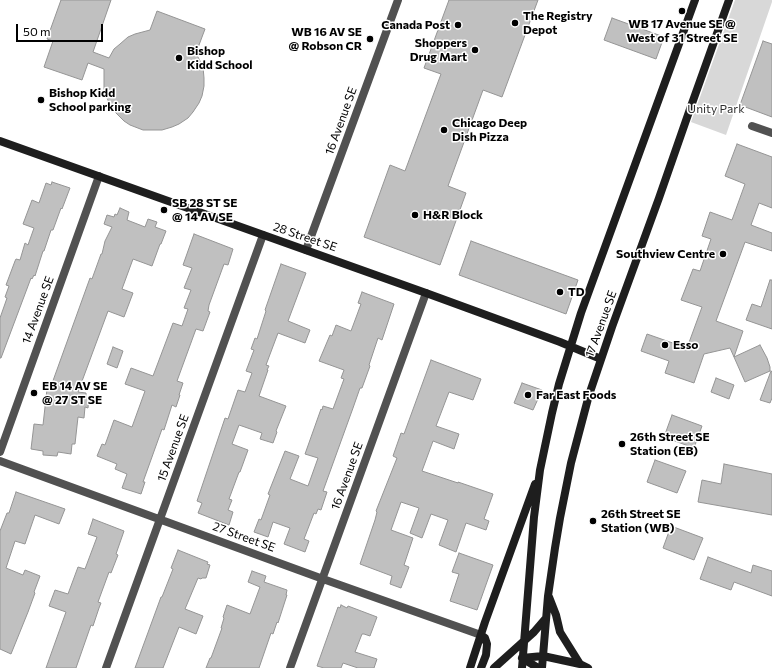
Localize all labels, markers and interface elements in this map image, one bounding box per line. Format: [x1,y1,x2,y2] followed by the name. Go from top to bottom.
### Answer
[677,6,687,16] marker: WB 17 Avenue SE @ West of 31 Street SE
[523,9,593,37] place label: The Registry Depot
[18,16,105,42] scale bar
[626,17,738,45] place label: WB 17 Avenue SE @ West of 31 Street SE
[381,18,450,32] place label: Canada Post
[510,18,520,28] marker: The Registry Depot
[453,20,463,30] marker: Canada Post
[23,24,51,38] text: 50 m
[288,25,362,53] place label: WB 16 AV SE @ Robson CR
[365,34,375,44] marker: WB 16 AV SE @ Robson CR
[410,36,467,64] place label: Shoppers Drug Mart
[187,44,253,72] place label: Bishop Kidd School
[470,45,480,55] marker: Shoppers Drug Mart
[174,53,184,63] marker: Bishop Kidd School
[322,85,360,157] street label: 16 Avenue SE
[49,86,131,114] place label: Bishop Kidd School parking
[36,95,46,105] marker: Bishop Kidd School parking
[687,102,745,116] park label: Unity Park
[452,116,527,144] place label: Chicago Deep Dish Pizza
[439,125,449,135] marker: Chicago Deep Dish Pizza
[172,196,237,224] place label: SB 28 ST SE @ 14 AV SE
[159,205,169,215] marker: SB 28 ST SE @ 14 AV SE
[423,208,483,222] place label: H&R Block
[410,210,420,220] marker: H&R Block
[271,219,339,255] street label: 28 Street SE
[616,247,715,261] place label: Southview Centre
[718,249,728,259] marker: Southview Centre
[19,274,57,346] street label: 14 Avenue SE
[568,285,585,299] place label: TD
[555,287,565,297] marker: TD
[582,289,620,359] street label: 17 Avenue SE
[673,338,698,352] place label: Esso
[660,340,670,350] marker: Esso
[42,379,107,407] place label: EB 14 AV SE @ 27 ST SE
[29,388,39,398] marker: EB 14 AV SE @ 27 ST SE
[536,388,616,402] place label: Far East Foods
[523,390,533,400] marker: Far East Foods
[154,412,192,484] street label: 15 Avenue SE
[630,430,710,458] place label: 26th Street SE Station (EB)
[617,439,627,449] marker: 26th Street SE Station (EB)
[328,440,366,512] street label: 16 Avenue SE
[601,507,681,535] place label: 26th Street SE Station (WB)
[588,516,598,526] marker: 26th Street SE Station (WB)
[211,519,277,555] street label: 27 Street SE

